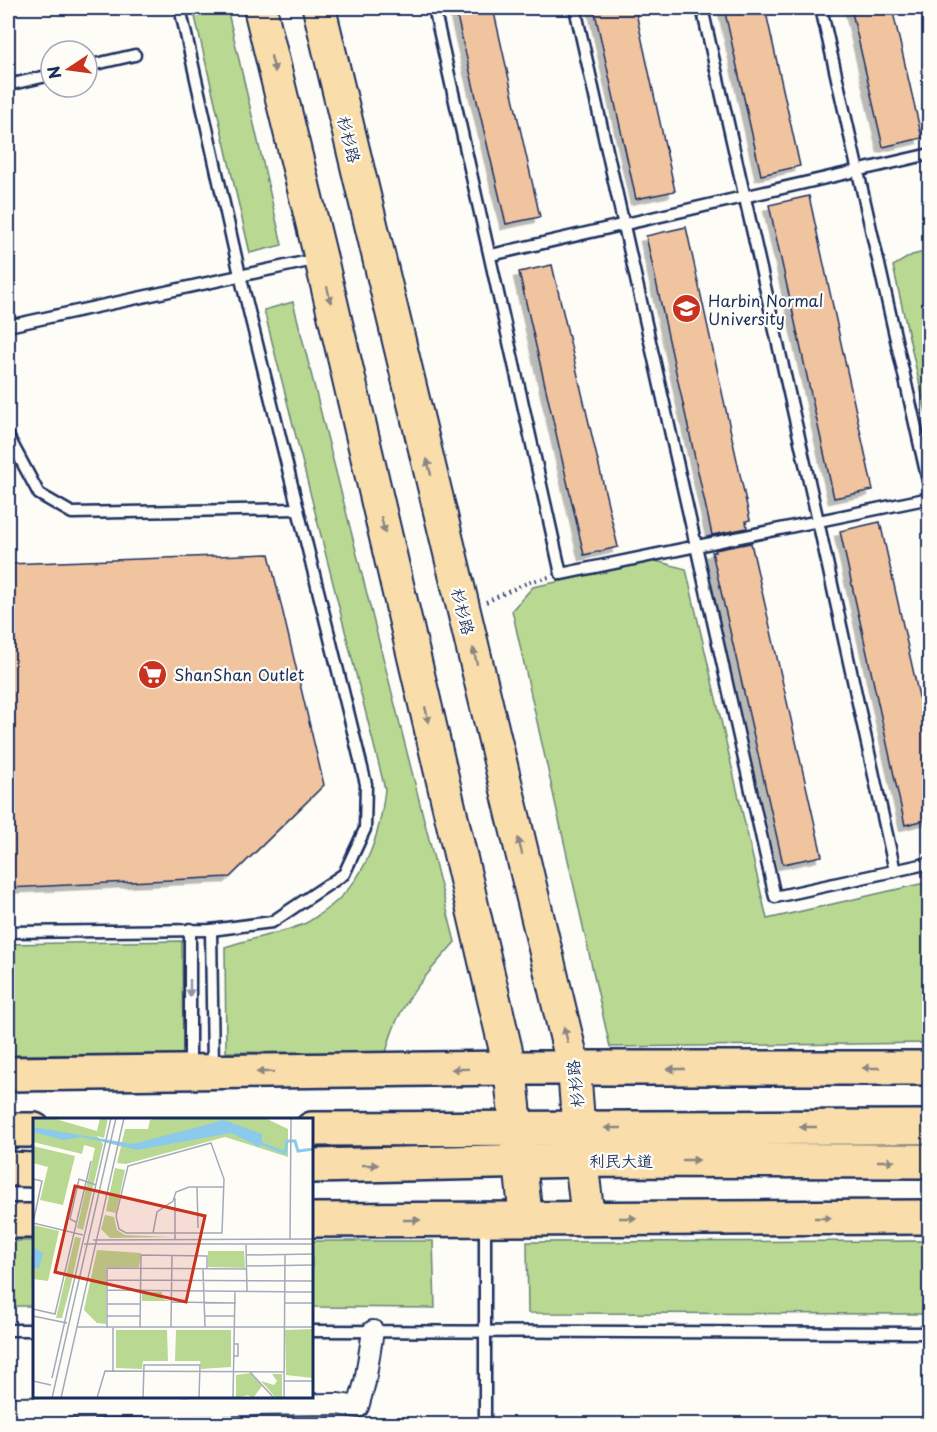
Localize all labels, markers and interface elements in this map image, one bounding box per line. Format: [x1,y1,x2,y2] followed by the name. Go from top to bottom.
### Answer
[39,39,99,99] north arrow
[269,55,279,74] one-way arrow
[40,64,67,81] text: N
[333,113,367,165] street label: 杉杉路
[325,285,335,304] one-way arrow
[708,288,823,330] place label: Harbin Normal University
[671,293,703,325] school or university icon: Harbin Normal University
[424,457,434,476] one-way arrow
[379,516,388,535] one-way arrow
[447,585,481,637] street label: 杉杉路
[469,647,479,665] one-way arrow
[137,658,169,690] supermarket icon: ShanShan Outlet
[174,662,305,686] place label: ShanShan Outlet
[423,706,433,725] one-way arrow
[515,836,525,855] one-way arrow
[185,978,195,997] one-way arrow
[561,1026,571,1044] one-way arrow
[560,1059,588,1109] street label: 杉杉路
[862,1063,881,1073] one-way arrow
[451,1064,470,1074] one-way arrow
[667,1064,686,1074] one-way arrow
[256,1067,275,1077] one-way arrow
[33,1118,314,1399] inset map
[799,1122,818,1132] one-way arrow
[604,1123,623,1133] one-way arrow
[589,1148,653,1172] street label: 利民大道
[682,1155,701,1165] one-way arrow
[877,1156,896,1166] one-way arrow
[361,1160,380,1169] one-way arrow
[619,1213,638,1223] one-way arrow
[814,1213,833,1223] one-way arrow
[403,1215,422,1225] one-way arrow

